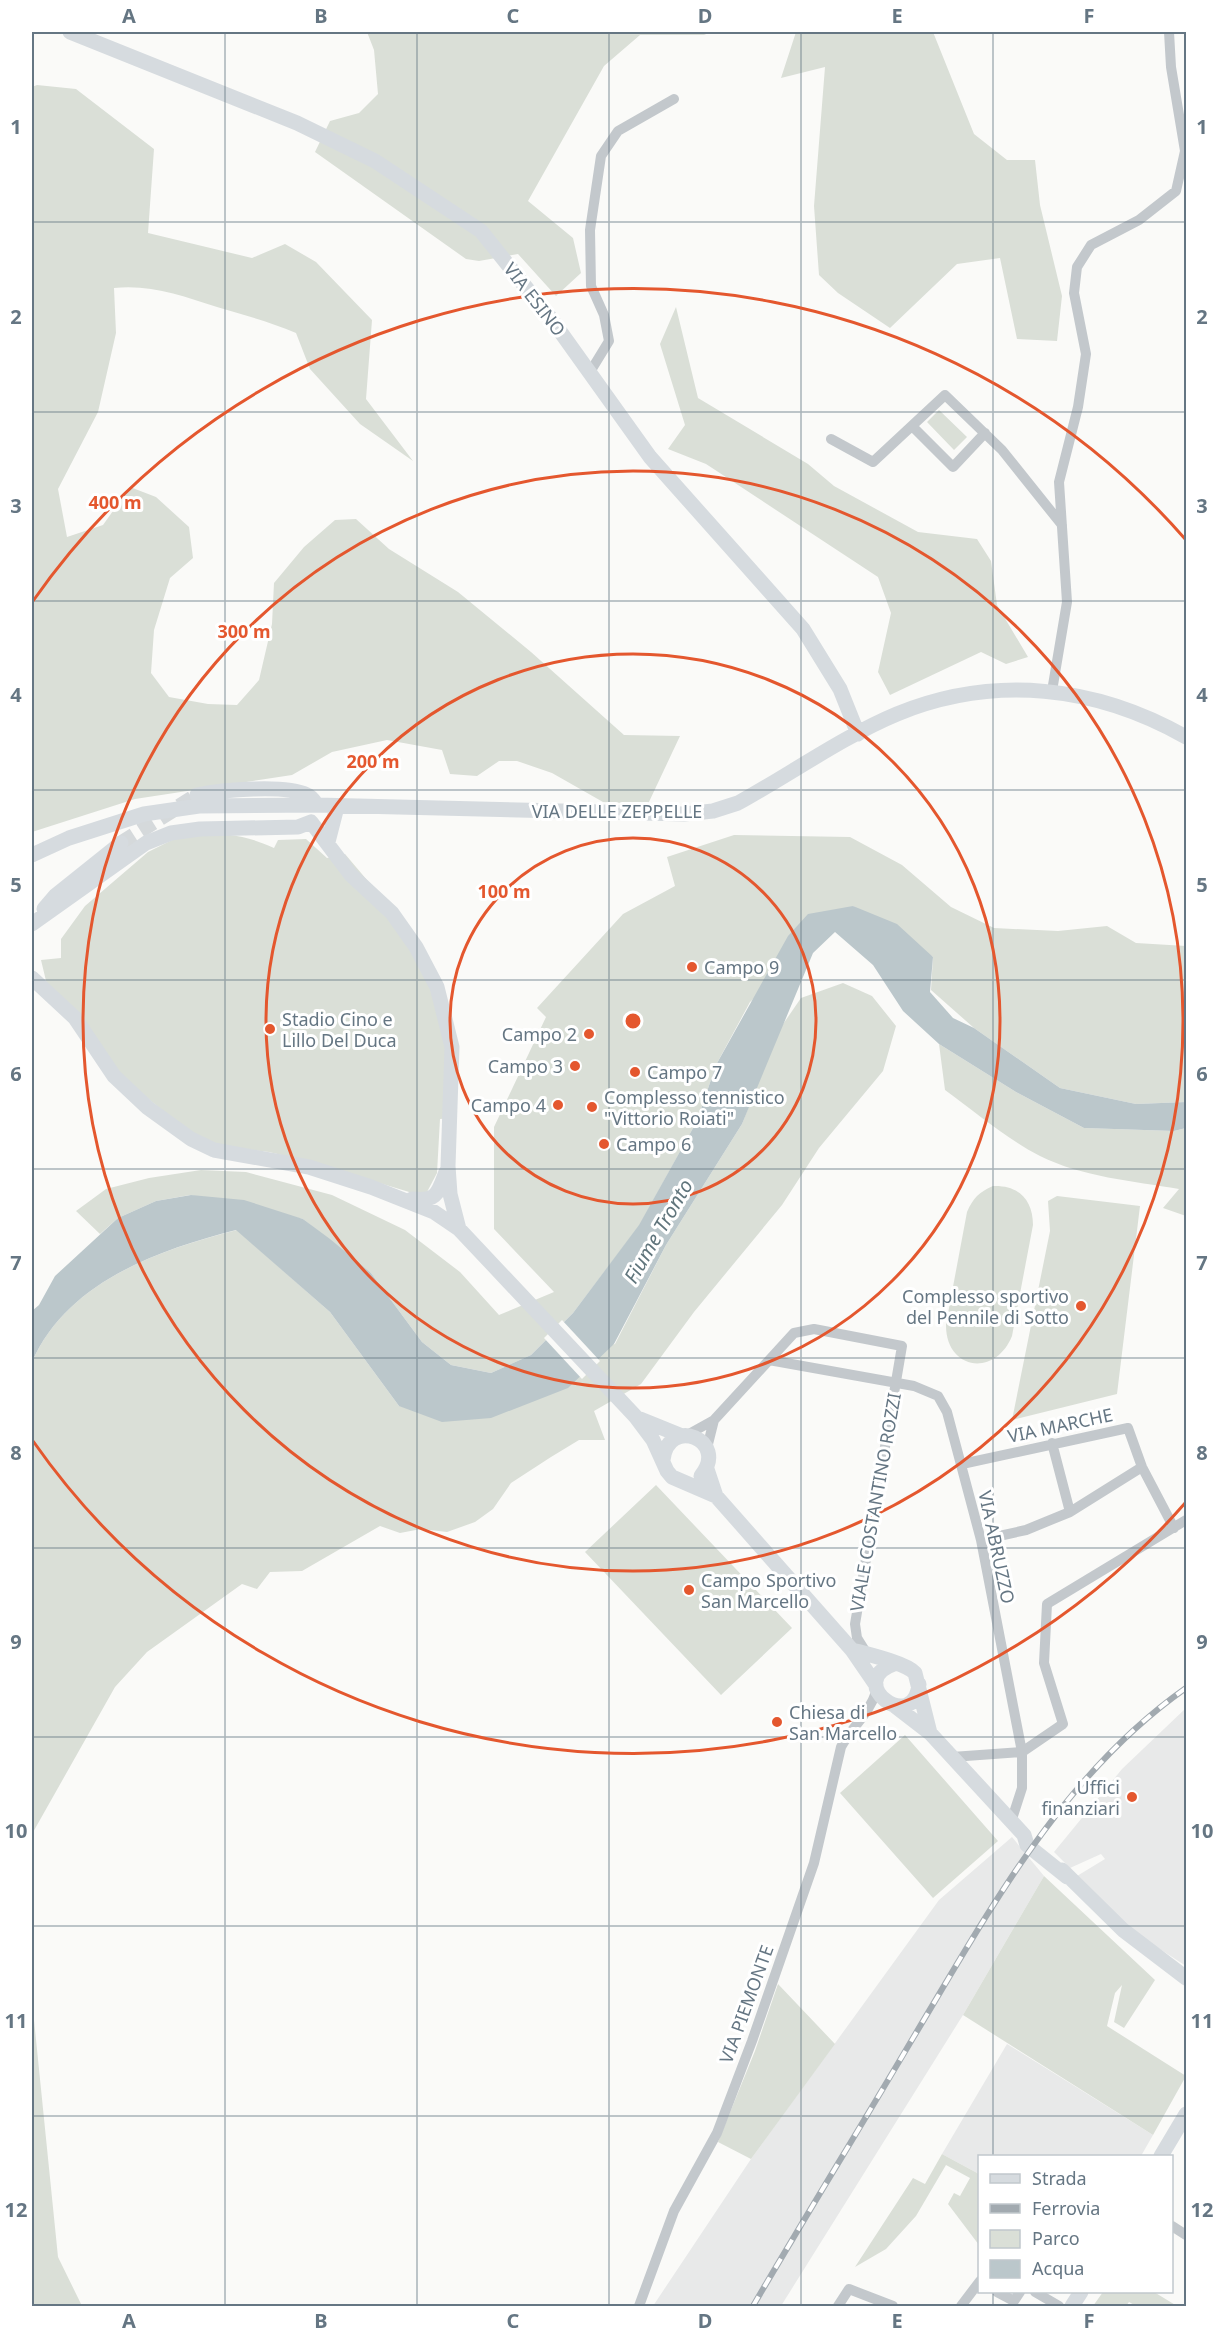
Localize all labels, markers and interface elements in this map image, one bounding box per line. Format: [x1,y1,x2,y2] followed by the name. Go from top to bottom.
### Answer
[122,2,136,29] text: A
[314,2,328,29] text: B
[507,2,520,29] text: C
[698,2,712,29] text: D
[891,2,903,29] text: E
[1084,2,1094,29] text: F
[10,113,22,140] text: 1
[1196,113,1208,140] text: 1
[499,257,571,341] street label: VIA ESINO
[10,303,22,330] text: 2
[1196,303,1208,330] text: 2
[88,490,142,514] text: 400 m
[10,492,22,519] text: 3
[1196,492,1208,519] text: 3
[217,619,271,643] text: 300 m
[10,681,22,708] text: 4
[1196,681,1208,708] text: 4
[346,749,400,773] text: 200 m
[532,799,702,823] street label: VIA DELLE ZEPPELLE
[10,871,22,898] text: 5
[1196,871,1208,898] text: 5
[477,879,531,903] text: 100 m
[704,955,779,979] place label: Campo 9
[685,960,699,974] marker: Campo 9
[282,1007,397,1052] place label: Stadio Cino e Lillo Del Duca
[623,1011,643,1031] centre of rings
[263,1022,277,1036] marker: Stadio Cino e Lillo Del Duca
[502,1022,577,1046] place label: Campo 2
[582,1027,596,1041] marker: Campo 2
[488,1054,563,1078] place label: Campo 3
[568,1059,582,1073] marker: Campo 3
[10,1060,22,1087] text: 6
[647,1060,722,1084] place label: Campo 7
[1196,1060,1208,1087] text: 6
[628,1065,642,1079] marker: Campo 7
[604,1085,785,1130] place label: Complesso tennistico "Vittorio Roiati"
[471,1093,546,1117] place label: Campo 4
[551,1098,565,1112] marker: Campo 4
[585,1100,599,1114] marker: Complesso tennistico "Vittorio Roiati"
[616,1132,691,1156] place label: Campo 6
[597,1137,611,1151] marker: Campo 6
[617,1174,699,1288] water label: Fiume Tronto
[10,1249,22,1276] text: 7
[1196,1249,1208,1276] text: 7
[902,1284,1069,1329] place label: Complesso sportivo del Pennile di Sotto
[1074,1299,1088,1313] marker: Complesso sportivo del Pennile di Sotto
[844,1391,906,1613] street label: VIALE COSTANTINO ROZZI
[1005,1402,1115,1448] street label: VIA MARCHE
[10,1439,22,1466] text: 8
[1196,1439,1208,1466] text: 8
[973,1488,1021,1606] street label: VIA ABRUZZO
[701,1568,836,1613] place label: Campo Sportivo San Marcello
[682,1583,696,1597] marker: Campo Sportivo San Marcello
[10,1628,22,1655] text: 9
[1196,1628,1208,1655] text: 9
[789,1700,897,1745] place label: Chiesa di San Marcello
[770,1715,784,1729] marker: Chiesa di San Marcello
[1042,1775,1120,1820] place label: Uffici finanziari
[1125,1790,1139,1804] marker: Uffici finanziari
[5,1817,27,1844] text: 10
[1191,1817,1213,1844] text: 10
[713,1942,779,2066] street label: VIA PIEMONTE
[5,2007,27,2034] text: 11
[1191,2007,1213,2034] text: 11
[978,2155,1173,2293] legend
[1032,2166,1087,2190] text: Strada
[5,2196,27,2223] text: 12
[1032,2196,1100,2220] text: Ferrovia
[1191,2196,1213,2223] text: 12
[1032,2226,1080,2250] text: Parco
[1032,2256,1084,2280] text: Acqua
[122,2307,136,2334] text: A
[314,2307,328,2334] text: B
[507,2307,520,2334] text: C
[698,2307,712,2334] text: D
[891,2307,903,2334] text: E
[1084,2307,1094,2334] text: F

